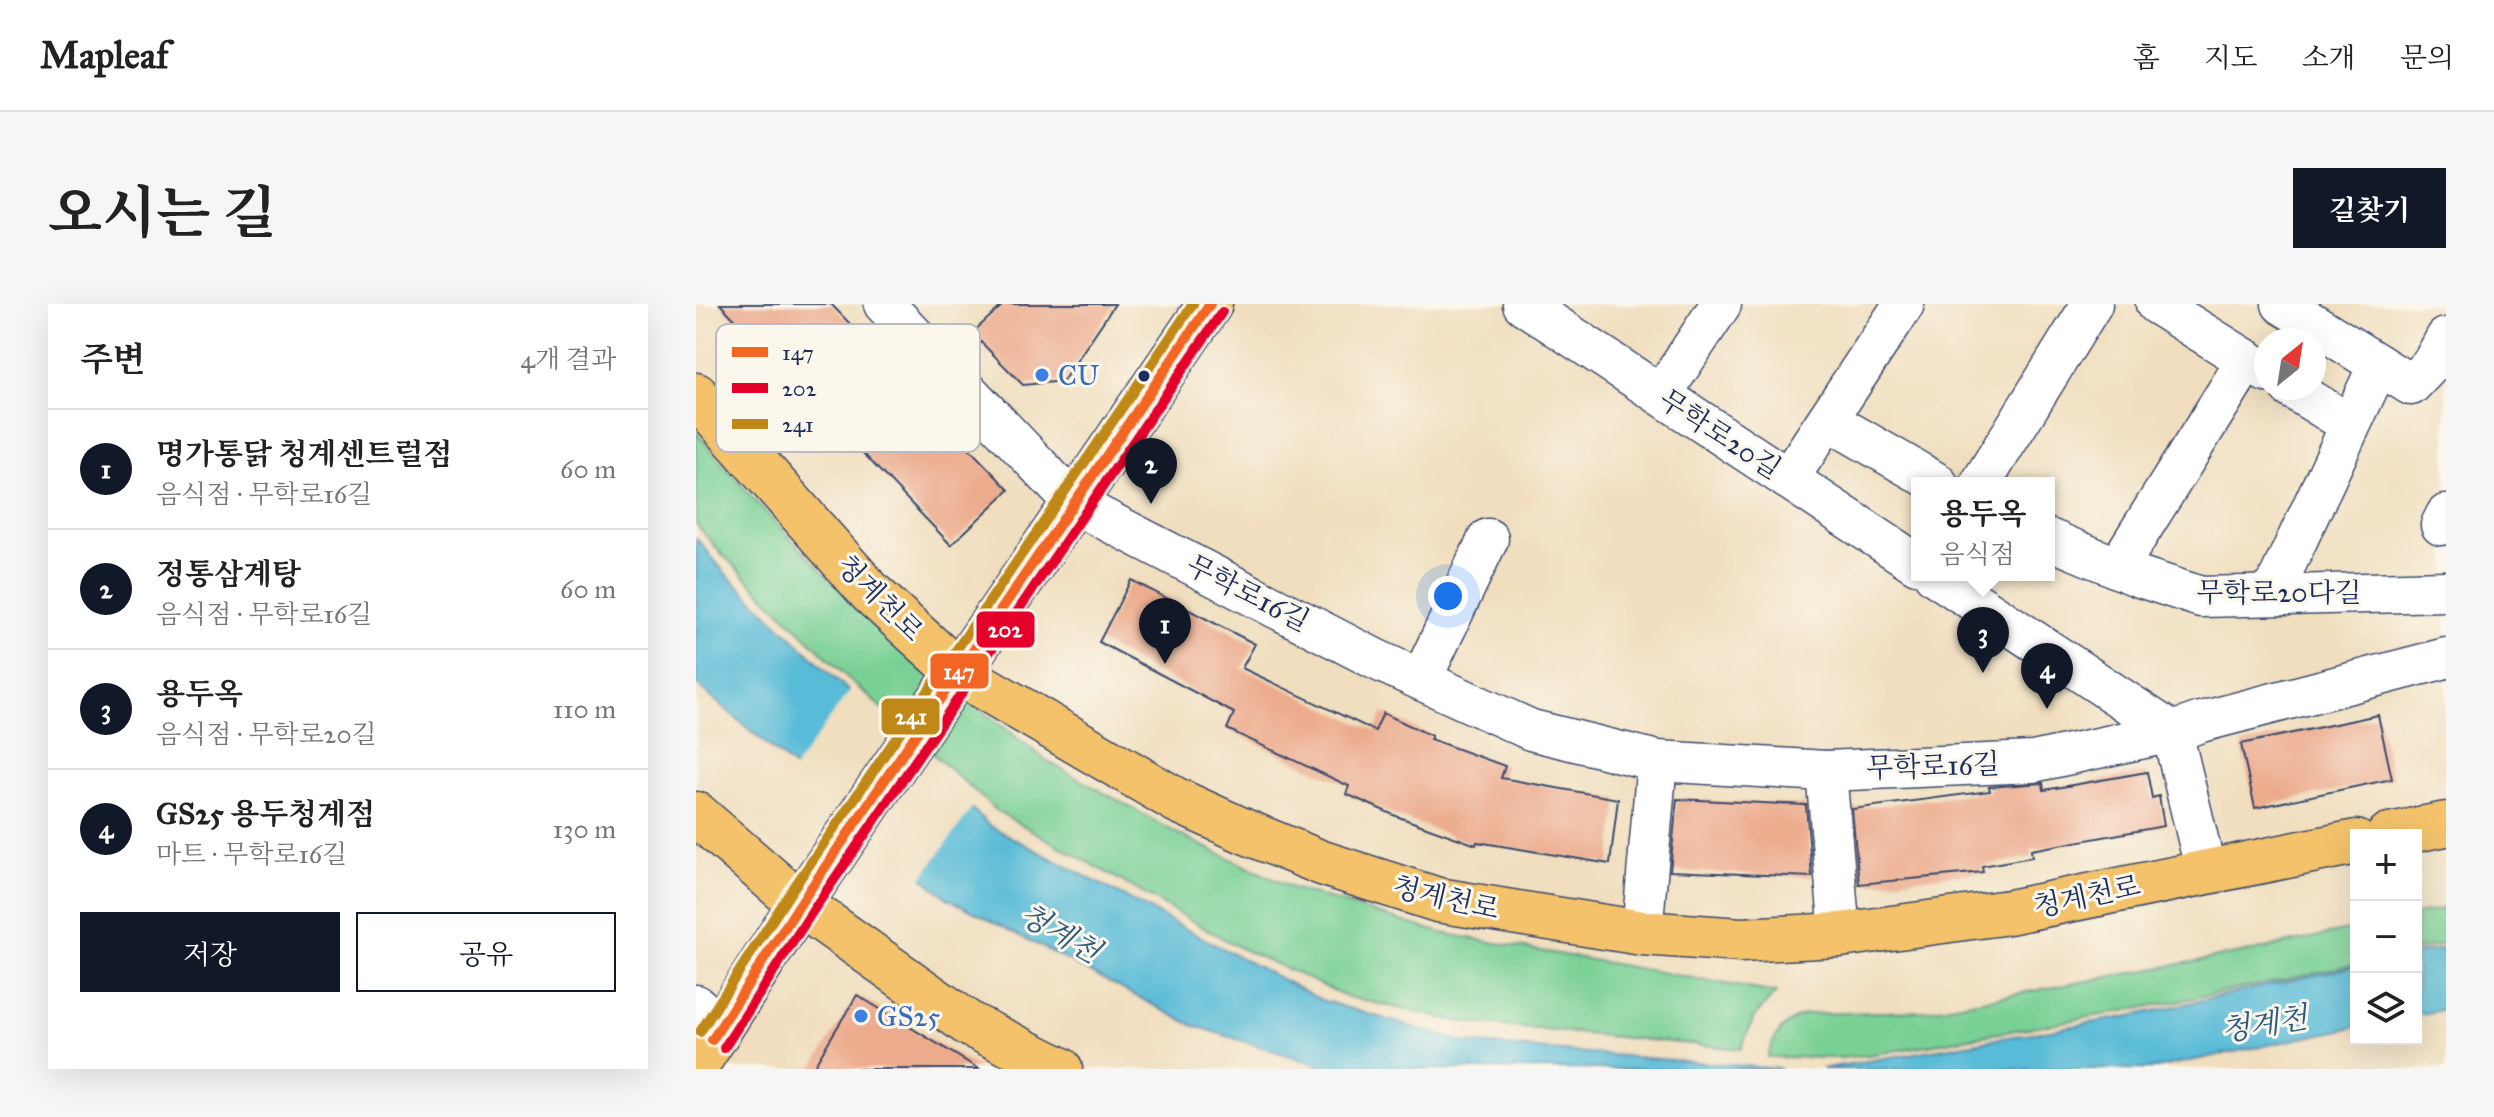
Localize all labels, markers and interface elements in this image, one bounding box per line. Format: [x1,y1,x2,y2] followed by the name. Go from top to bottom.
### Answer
[40,32,169,78] text: Mapleaf
[2133,40,2160,75] text: 홈
[2204,40,2258,75] text: 지도
[2302,40,2356,75] text: 소개
[2400,40,2454,75] text: 문의
[2293,168,2446,248] button: 길찾기
[48,179,276,247] text: 오시는 길
[716,324,980,452] legend
[2254,328,2326,400] north arrow
[80,339,146,380] text: 주변
[782,339,814,366] text: 147
[521,343,616,375] text: 4개 결과
[1058,358,1100,393] place label: CU
[1033,366,1051,384] marker: CU
[1136,368,1152,384] unlabelled marker
[782,375,817,402] text: 202
[1652,382,1788,486] street label: 무학로20길
[782,411,814,438] text: 241
[156,436,452,472] text: 명가통닭 청계센트럴점
[1125,438,1177,504] pin: 2
[101,453,111,485] text: 1
[560,453,616,485] text: 60 m
[1911,477,2055,581] popup
[156,478,372,510] text: 음식점 · 무학로16길
[1940,496,2026,532] text: 용두옥
[1940,538,2015,570] text: 음식점
[829,547,931,649] street label: 청계천로
[1181,547,1315,639] street label: 무학로16길
[156,556,301,592] text: 정통삼계탕
[100,573,112,605] text: 2
[560,573,616,605] text: 60 m
[2196,575,2362,610] street label: 무학로20다길
[1428,576,1468,616] your location
[156,598,372,630] text: 음식점 · 무학로16길
[1139,598,1191,664] pin: 1
[1957,607,2009,673] pin: 3
[975,610,1036,649] line badge: 202
[988,616,1023,643] text: 202
[2021,643,2073,709] pin: 4
[929,652,990,690] line badge: 147
[943,658,975,685] text: 147
[156,676,243,712] text: 용두옥
[101,693,111,725] text: 3
[553,693,616,725] text: 110 m
[880,697,941,736] line badge: 241
[895,703,927,730] text: 241
[156,718,377,750] text: 음식점 · 무학로20길
[1866,746,2000,786] street label: 무학로16길
[156,796,375,832] text: GS25 용두청계점
[99,813,113,845] text: 4
[553,813,616,845] text: 130 m
[2350,829,2422,1045] map controls
[2350,829,2422,901] button: +
[156,838,347,870] text: 마트 · 무학로16길
[2030,868,2144,924] street label: 청계천로
[1389,869,1503,927] street label: 청계천로
[1013,896,1108,971] water label: 청계천
[2350,901,2422,973] button: −
[80,912,340,992] button: 저장
[356,912,616,992] button: 공유
[2350,973,2422,1045] button: layers
[877,999,940,1034] place label: GS25
[2218,999,2312,1049] water label: 청계천
[852,1007,870,1025] marker: GS25

